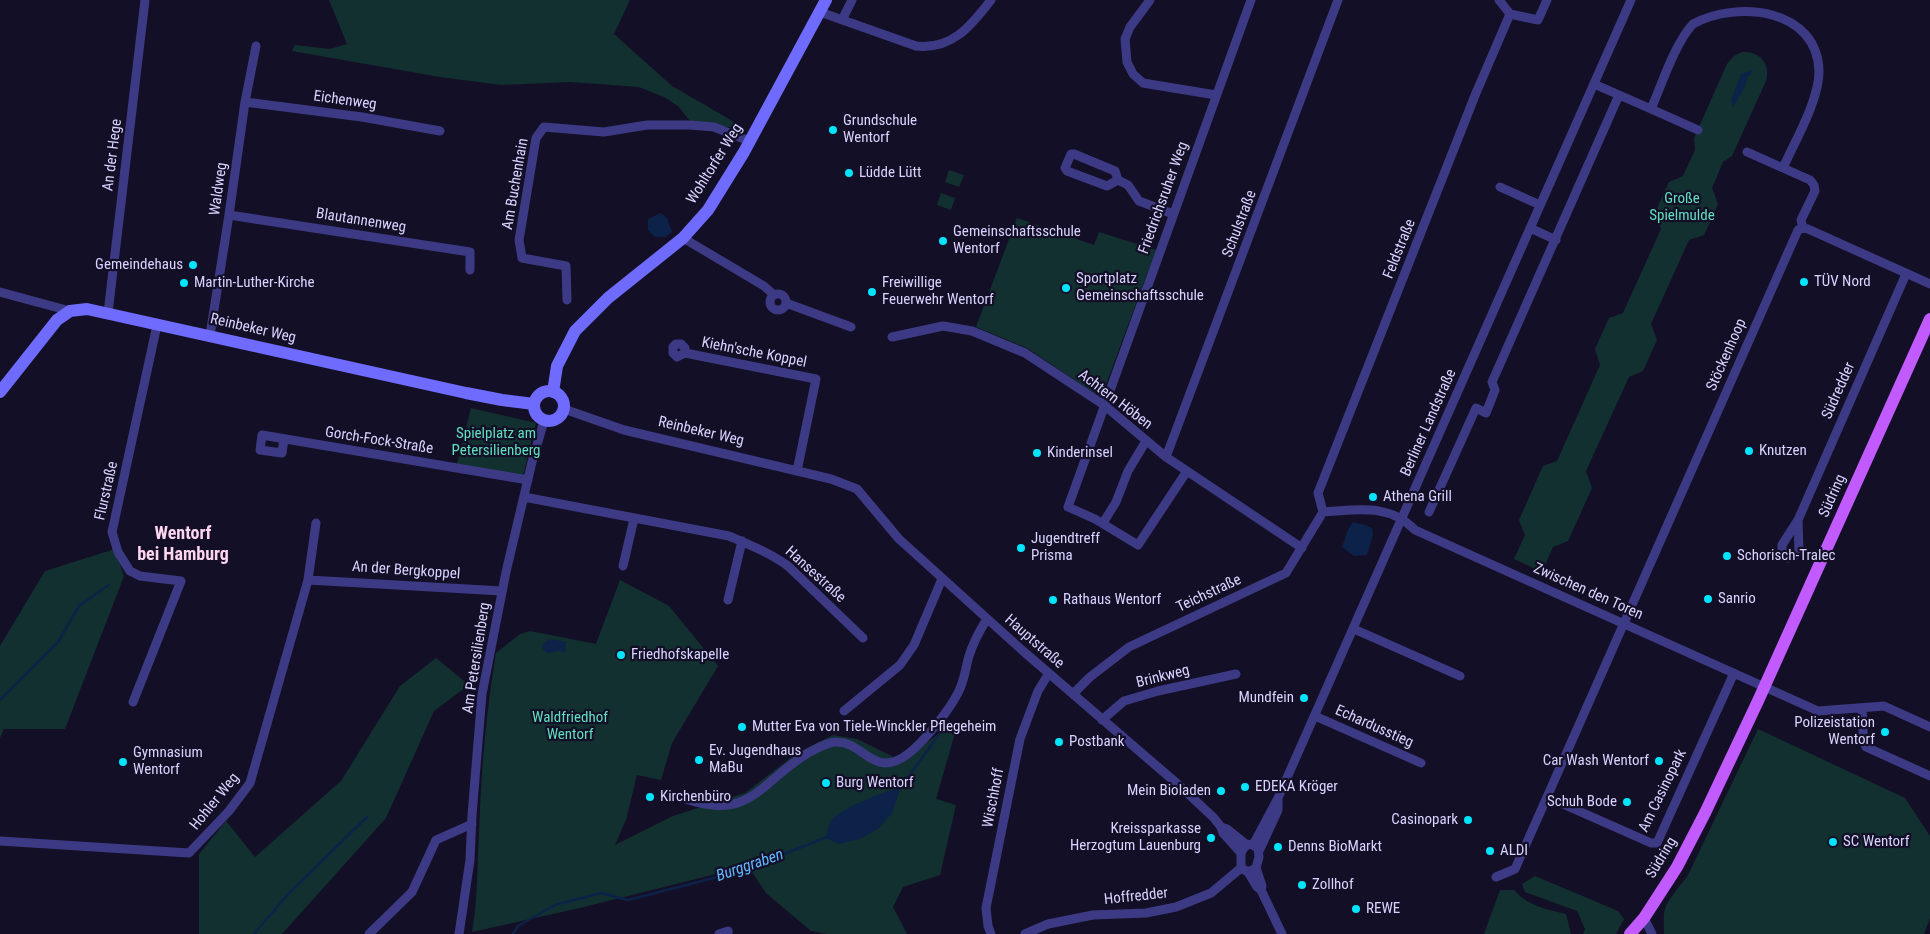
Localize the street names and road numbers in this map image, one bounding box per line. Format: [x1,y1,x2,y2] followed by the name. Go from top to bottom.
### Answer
[312,88,378,114] street label: Eichenweg
[100,118,126,192] street label: An der Hege
[683,121,747,207] street label: Wohltorfer Weg
[499,137,533,231] street label: Am Buchenhain
[1135,139,1193,257] street label: Friedrichsruher Weg
[206,161,232,217] street label: Waldweg
[1219,188,1261,260] street label: Schulstraße
[315,205,407,237] street label: Blautannenweg
[1380,217,1420,281] street label: Feldstraße
[208,310,298,348] street label: Reinbeker Weg
[1703,316,1751,394] street label: Stöckenhoop
[700,334,808,372] street label: Kiehn'sche Koppel
[1818,360,1860,422] street label: Südredder
[1074,366,1156,434] street label: Achtern Höben
[1397,367,1461,479] street label: Berliner Landstraße
[656,413,746,451] street label: Reinbeker Weg
[324,424,434,458] street label: Gorch-Fock-Straße
[91,460,123,522] street label: Flurstraße
[1816,472,1850,520] street label: Südring
[781,543,849,607] street label: Hansestraße
[351,558,461,584] street label: An der Bergkoppel
[1530,560,1646,624] street label: Zwischen den Toren
[1174,571,1244,617] street label: Teichstraße
[459,601,495,715] street label: Am Petersilienberg
[1000,611,1068,673] street label: Hauptstraße
[1134,662,1192,692] street label: Brinkweg
[1332,702,1416,752] street label: Echardusstieg
[1635,747,1691,835] street label: Am Casinopark
[979,767,1009,829] street label: Wischhoff
[187,770,243,834] street label: Hohler Weg
[1643,834,1681,882] street label: Südring
[1103,885,1169,909] street label: Hoffredder

